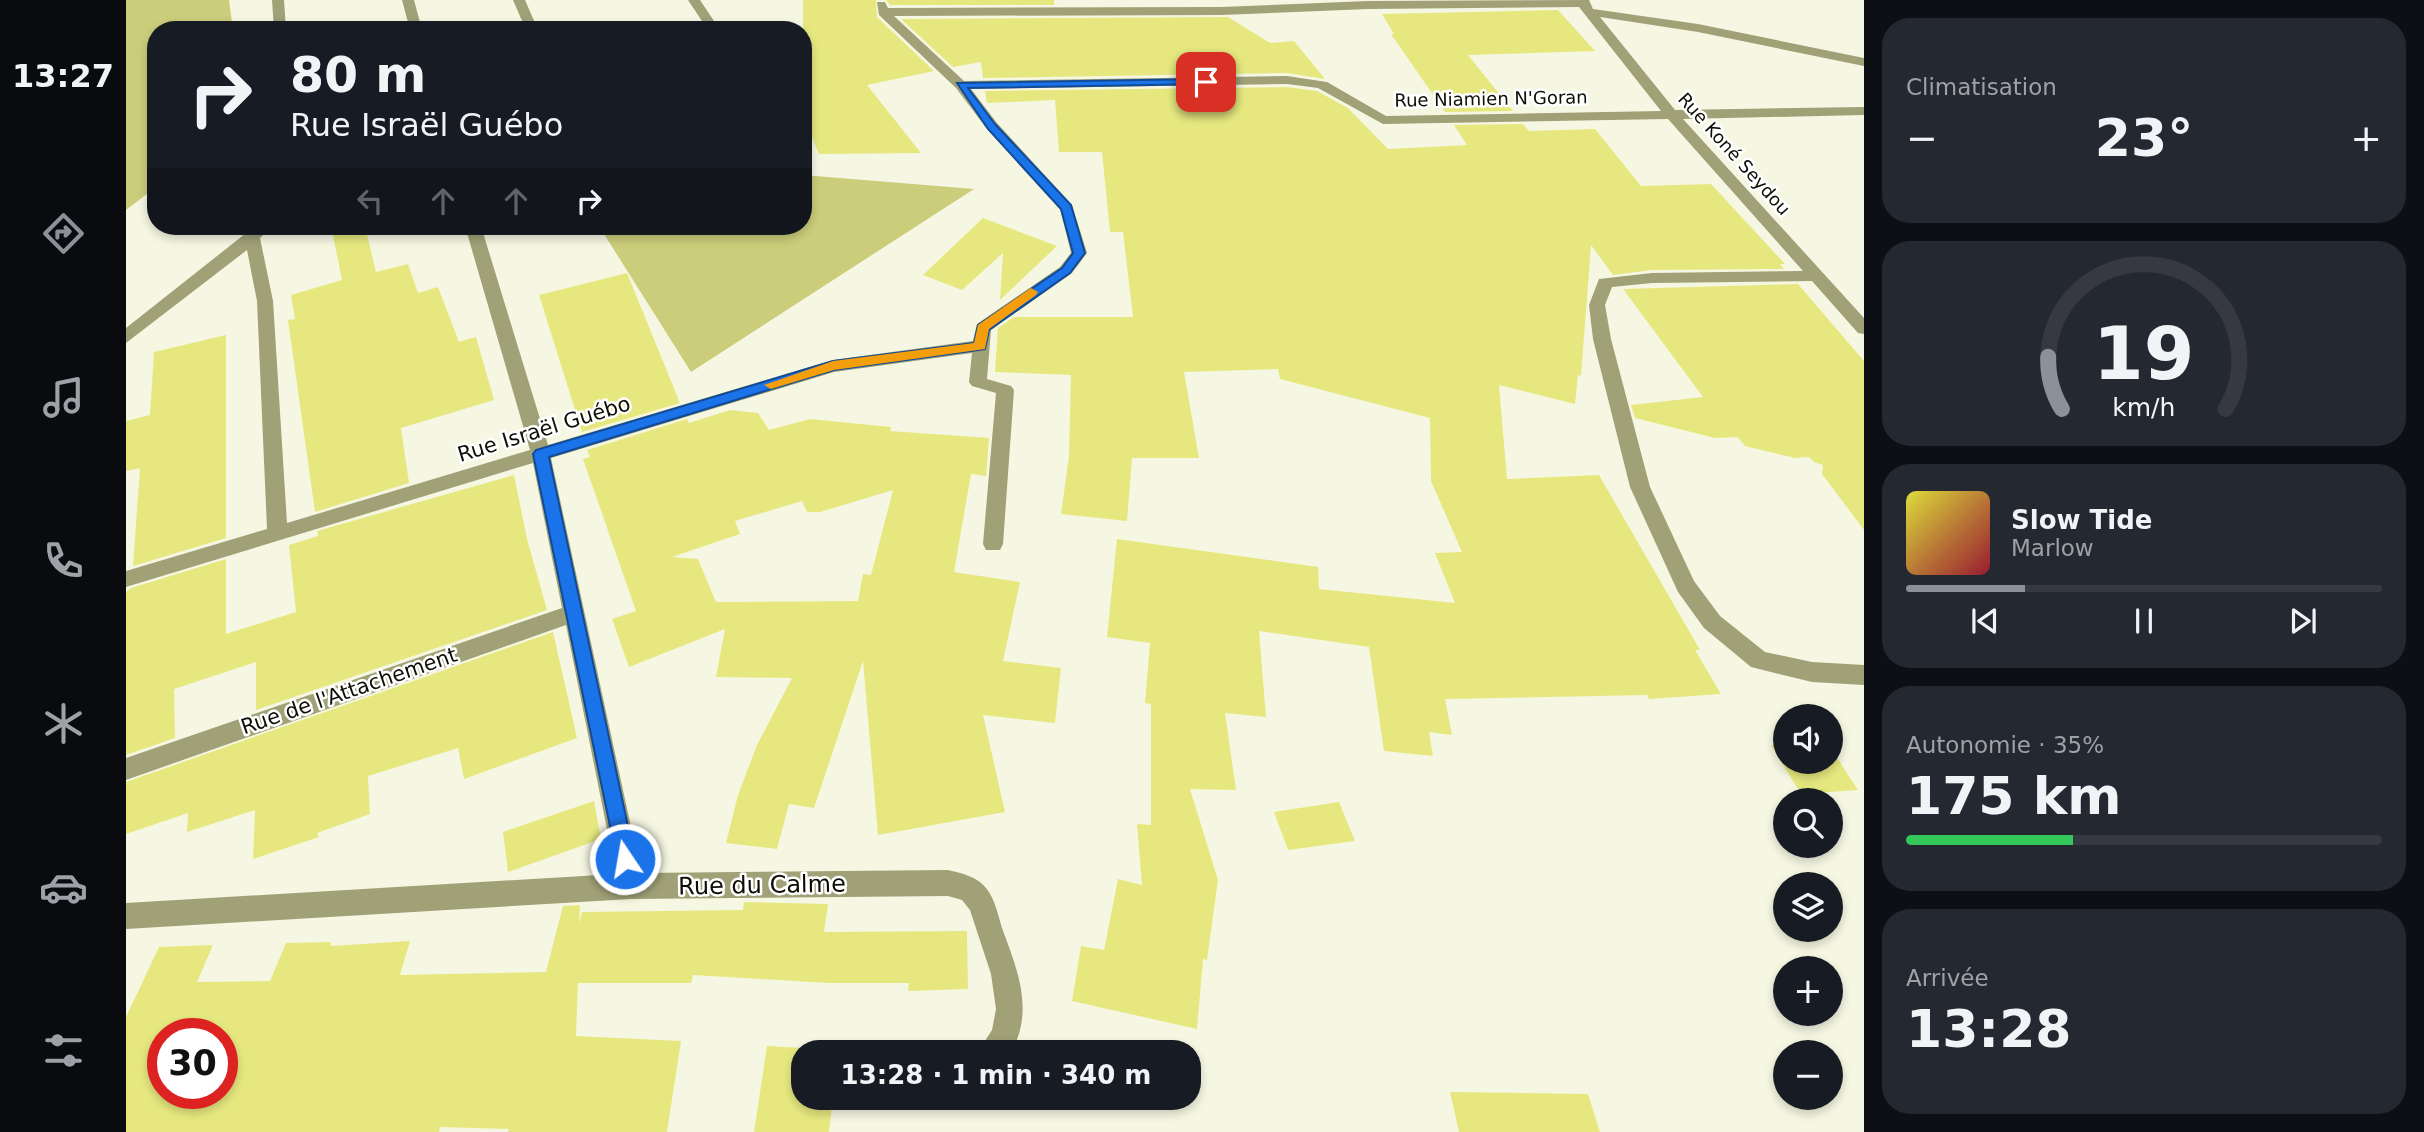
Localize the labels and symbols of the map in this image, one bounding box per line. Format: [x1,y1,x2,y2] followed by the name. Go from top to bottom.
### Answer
[1176,52,1236,112] pin
[1394,86,1588,111] street label: Rue Niamien N'Goran
[1674,88,1795,219] street label: Rue Koné Seydou
[455,391,633,467] street label: Rue Israël Guébo
[238,643,460,739] street label: Rue de l'Attachement
[588,822,662,896] position arrow
[678,870,846,900] street label: Rue du Calme
[147,1018,238,1109] speed limit sign: 30

